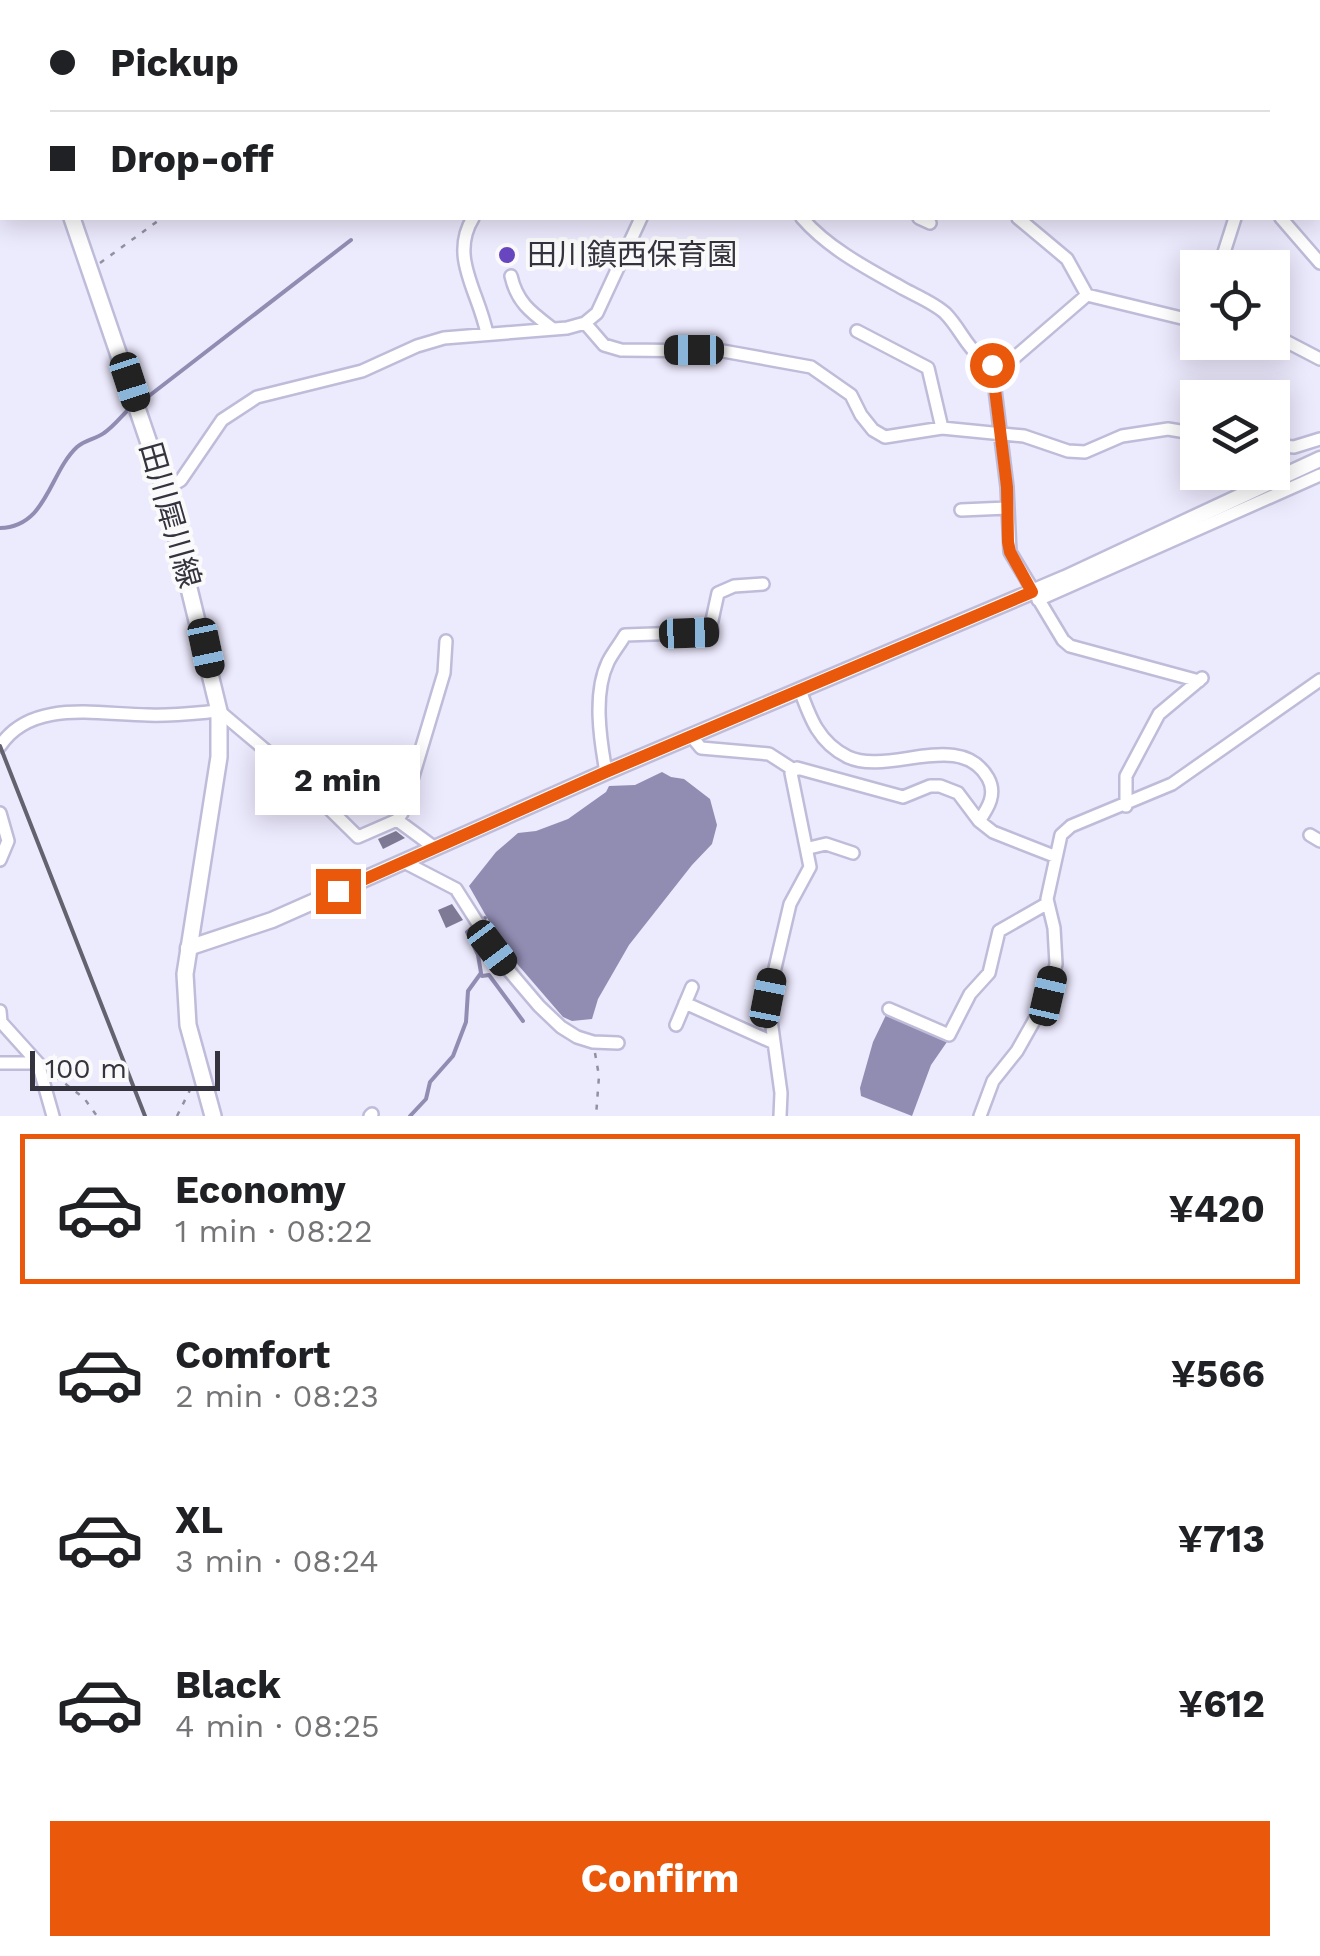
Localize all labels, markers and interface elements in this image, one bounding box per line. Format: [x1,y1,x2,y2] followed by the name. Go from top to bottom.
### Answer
[110,41,239,85] text: Pickup
[110,137,274,181] text: Drop-off
[527,237,737,272] place label: 田川鎮西保育園
[496,244,518,266] marker: 田川鎮西保育園
[1180,250,1290,490] map controls
[1180,250,1290,360] button: locate
[664,335,724,365] car
[970,343,1015,388] route start
[106,349,154,415] car
[1180,380,1290,490] button: layers
[133,438,208,592] street label: 田川犀川線
[185,616,227,680] car
[658,617,720,649] car
[255,746,420,816] callout: 2 min
[294,761,381,799] text: 2 min
[316,869,361,914] route end
[462,915,522,981] car
[1027,963,1069,1029] car
[748,966,788,1030] car
[30,1046,220,1090] scale bar
[45,1052,127,1085] text: 100 m
[55,1164,145,1254] icon: car
[175,1168,346,1212] text: Economy
[1168,1187,1265,1231] text: ¥420
[175,1212,373,1250] text: 1 min · 08:22
[55,1329,145,1419] icon: car
[175,1333,330,1377] text: Comfort
[1171,1352,1265,1396] text: ¥566
[175,1377,379,1415] text: 2 min · 08:23
[55,1494,145,1584] icon: car
[175,1498,223,1542] text: XL
[1178,1517,1265,1561] text: ¥713
[175,1542,379,1580] text: 3 min · 08:24
[55,1659,145,1749] icon: car
[175,1663,281,1707] text: Black
[1178,1682,1265,1726] text: ¥612
[175,1707,380,1745] text: 4 min · 08:25
[50,1821,1270,1936] button: Confirm

